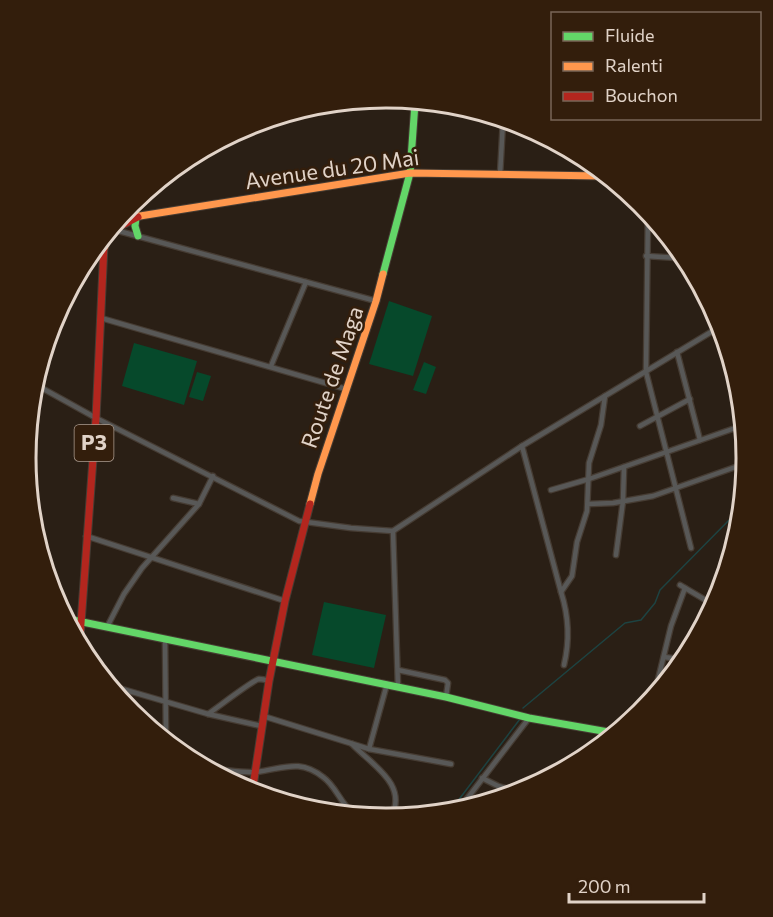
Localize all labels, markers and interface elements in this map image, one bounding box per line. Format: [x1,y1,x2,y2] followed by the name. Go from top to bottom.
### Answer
[551,12,761,120] legend
[605,24,654,46] text: Fluide
[605,54,663,76] text: Ralenti
[605,84,678,106] text: Bouchon
[243,143,421,194] street label: Avenue du 20 Mai
[295,302,368,451] street label: Route de Maga
[74,425,113,461] road number: P3
[569,866,704,904] scale bar
[578,875,631,897] text: 200 m

